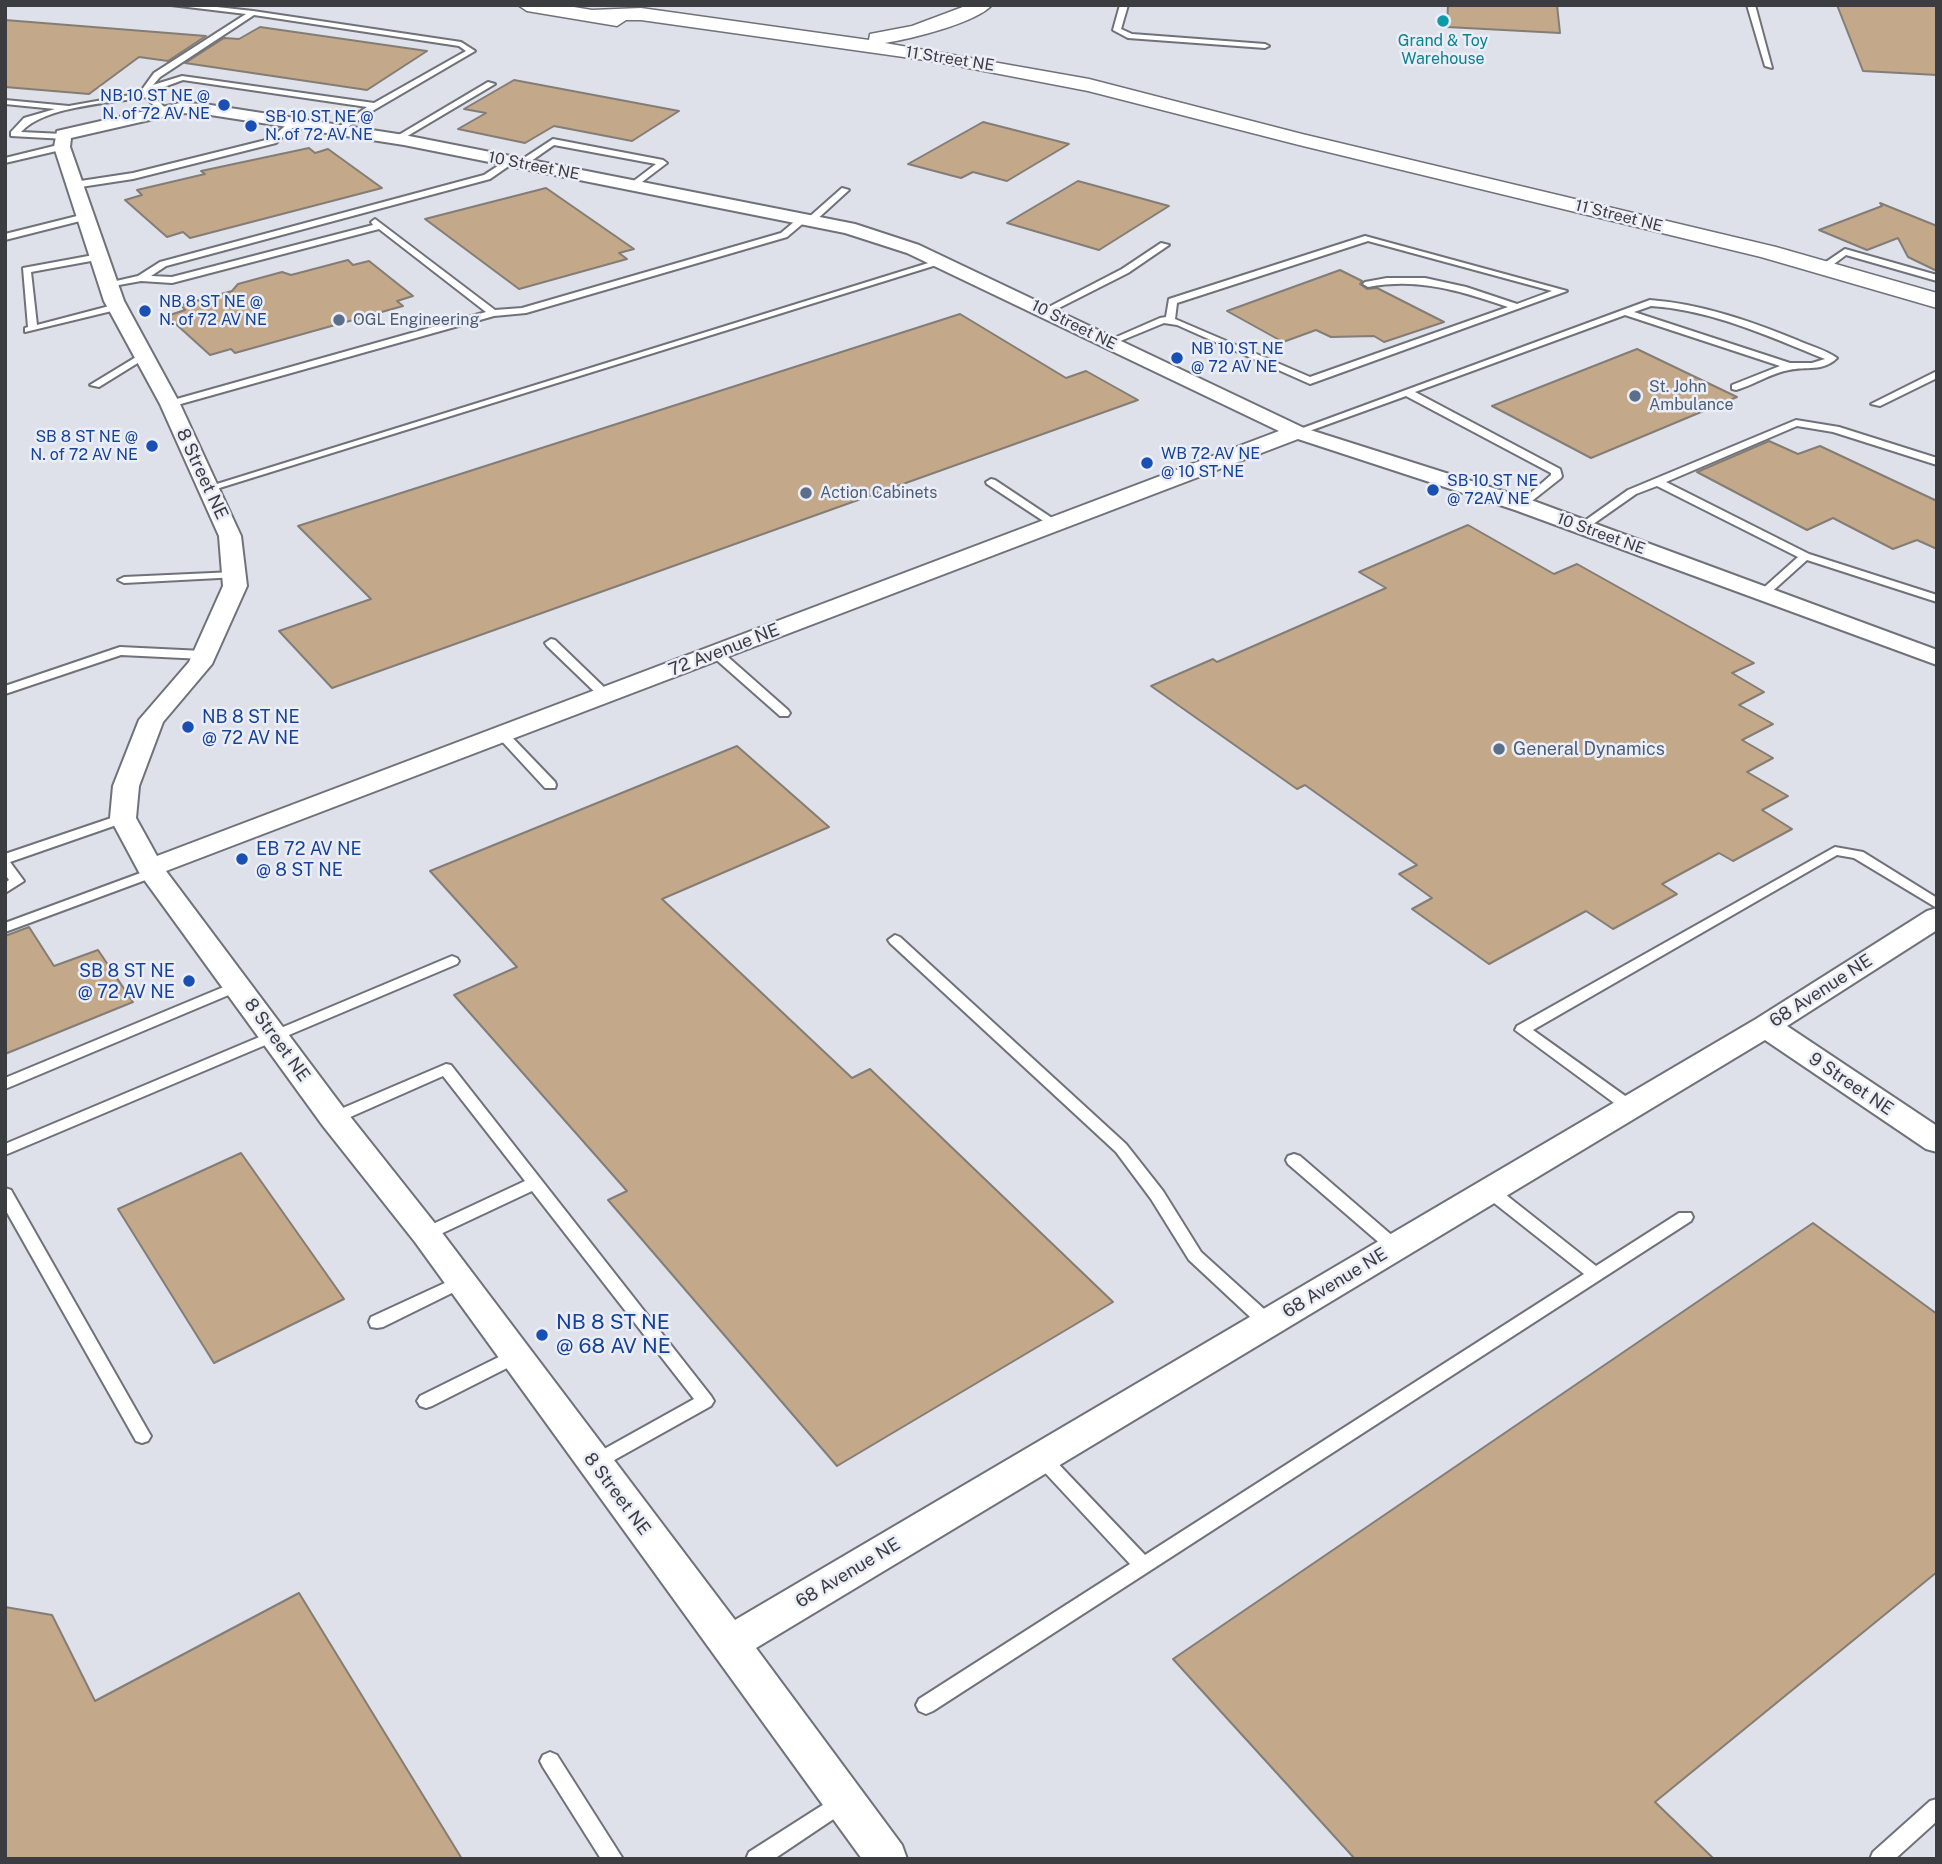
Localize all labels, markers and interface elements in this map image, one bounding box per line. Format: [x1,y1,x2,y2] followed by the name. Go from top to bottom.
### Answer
[1435,13,1451,29] marker: Grand & Toy Warehouse
[1398,31,1488,69] place label: Grand & Toy Warehouse
[904,43,996,75] street label: 11 Street NE
[100,86,210,124] place label: NB 10 ST NE @ N. of 72 AV NE
[216,97,232,113] marker: NB 10 ST NE @ N. of 72 AV NE
[265,107,373,145] place label: SB 10 ST NE @ N. of 72 AV NE
[243,118,259,134] marker: SB 10 ST NE @ N. of 72 AV NE
[487,148,581,184] street label: 10 Street NE
[1573,196,1665,236] street label: 11 Street NE
[159,292,267,330] place label: NB 8 ST NE @ N. of 72 AV NE
[1028,296,1120,354] street label: 10 Street NE
[137,303,153,319] marker: NB 8 ST NE @ N. of 72 AV NE
[353,310,479,330] place label: OGL Engineering
[331,312,347,328] marker: OGL Engineering
[1191,339,1284,377] place label: NB 10 ST NE @ 72 AV NE
[1169,350,1185,366] marker: NB 10 ST NE @ 72 AV NE
[1649,377,1734,415] place label: St. John Ambulance
[1627,388,1643,404] marker: St. John Ambulance
[172,425,232,523] street label: 8 Street NE
[30,427,138,465] place label: SB 8 ST NE @ N. of 72 AV NE
[144,438,160,454] marker: SB 8 ST NE @ N. of 72 AV NE
[1161,444,1260,482] place label: WB 72 AV NE @ 10 ST NE
[1139,455,1155,471] marker: WB 72 AV NE @ 10 ST NE
[1447,471,1538,509] place label: SB 10 ST NE @ 72AV NE
[1425,482,1441,498] marker: SB 10 ST NE @ 72AV NE
[820,483,937,503] place label: Action Cabinets
[798,485,814,501] marker: Action Cabinets
[1554,509,1648,559] street label: 10 Street NE
[666,619,782,681] street label: 72 Avenue NE
[202,706,300,748] place label: NB 8 ST NE @ 72 AV NE
[180,719,196,735] marker: NB 8 ST NE @ 72 AV NE
[1513,738,1665,760] place label: General Dynamics
[1491,741,1507,757] marker: General Dynamics
[256,838,362,880] place label: EB 72 AV NE @ 8 ST NE
[234,851,250,867] marker: EB 72 AV NE @ 8 ST NE
[1766,950,1876,1032] street label: 68 Avenue NE
[78,960,175,1002] place label: SB 8 ST NE @ 72 AV NE
[181,973,197,989] marker: SB 8 ST NE @ 72 AV NE
[240,994,314,1086] street label: 8 Street NE
[1805,1048,1897,1120] street label: 9 Street NE
[1279,1243,1391,1323] street label: 68 Avenue NE
[556,1310,671,1360] place label: NB 8 ST NE @ 68 AV NE
[534,1327,550,1343] marker: NB 8 ST NE @ 68 AV NE
[579,1448,655,1540] street label: 8 Street NE
[792,1533,904,1613] street label: 68 Avenue NE

